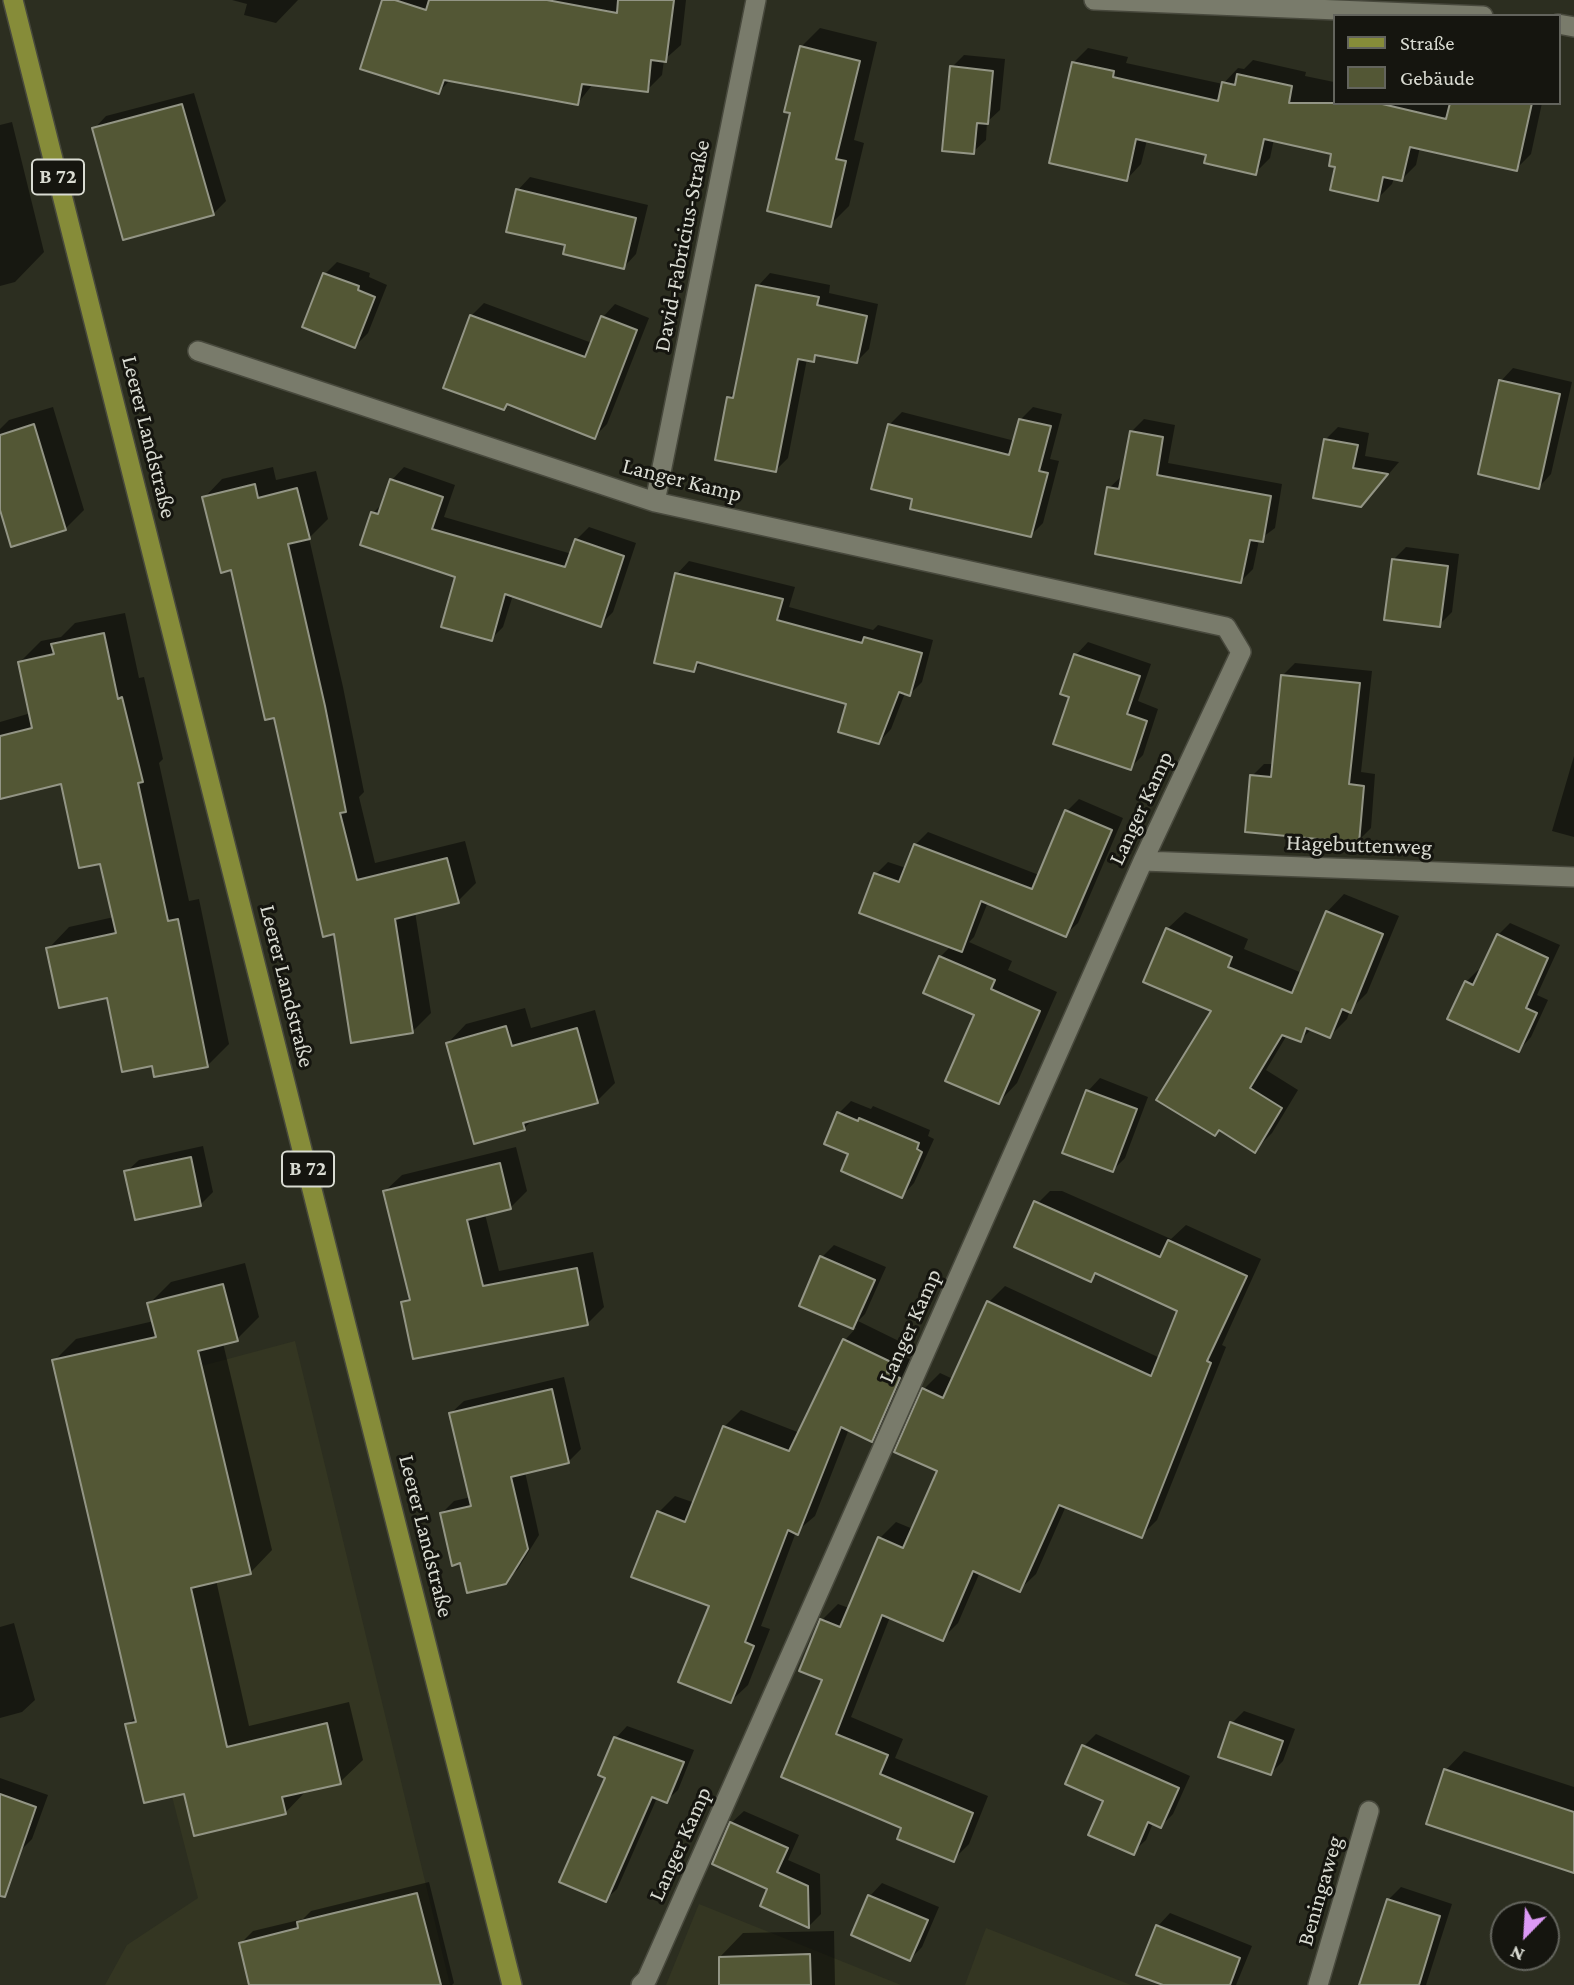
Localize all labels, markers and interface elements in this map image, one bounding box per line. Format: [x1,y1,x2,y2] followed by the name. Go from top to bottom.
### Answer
[1332,14,1560,105] legend
[1400,31,1454,55] text: Straße
[1400,66,1474,90] text: Gebäude
[648,138,716,354] street label: David-Fabricius-Straße
[32,160,84,194] road number: B 72
[115,353,183,521] street label: Leerer Landstraße
[619,452,745,508] street label: Langer Kamp
[1103,747,1179,869] street label: Langer Kamp
[1285,829,1433,861] street label: Hagebuttenweg
[253,902,321,1070] street label: Leerer Landstraße
[282,1152,334,1186] road number: B 72
[873,1265,947,1387] street label: Langer Kamp
[392,1452,460,1620] street label: Leerer Landstraße
[643,1783,717,1905] street label: Langer Kamp
[1291,1833,1349,1949] street label: Beningaweg
[1490,1901,1560,1971] north arrow
[1507,1942,1527,1966] text: N

